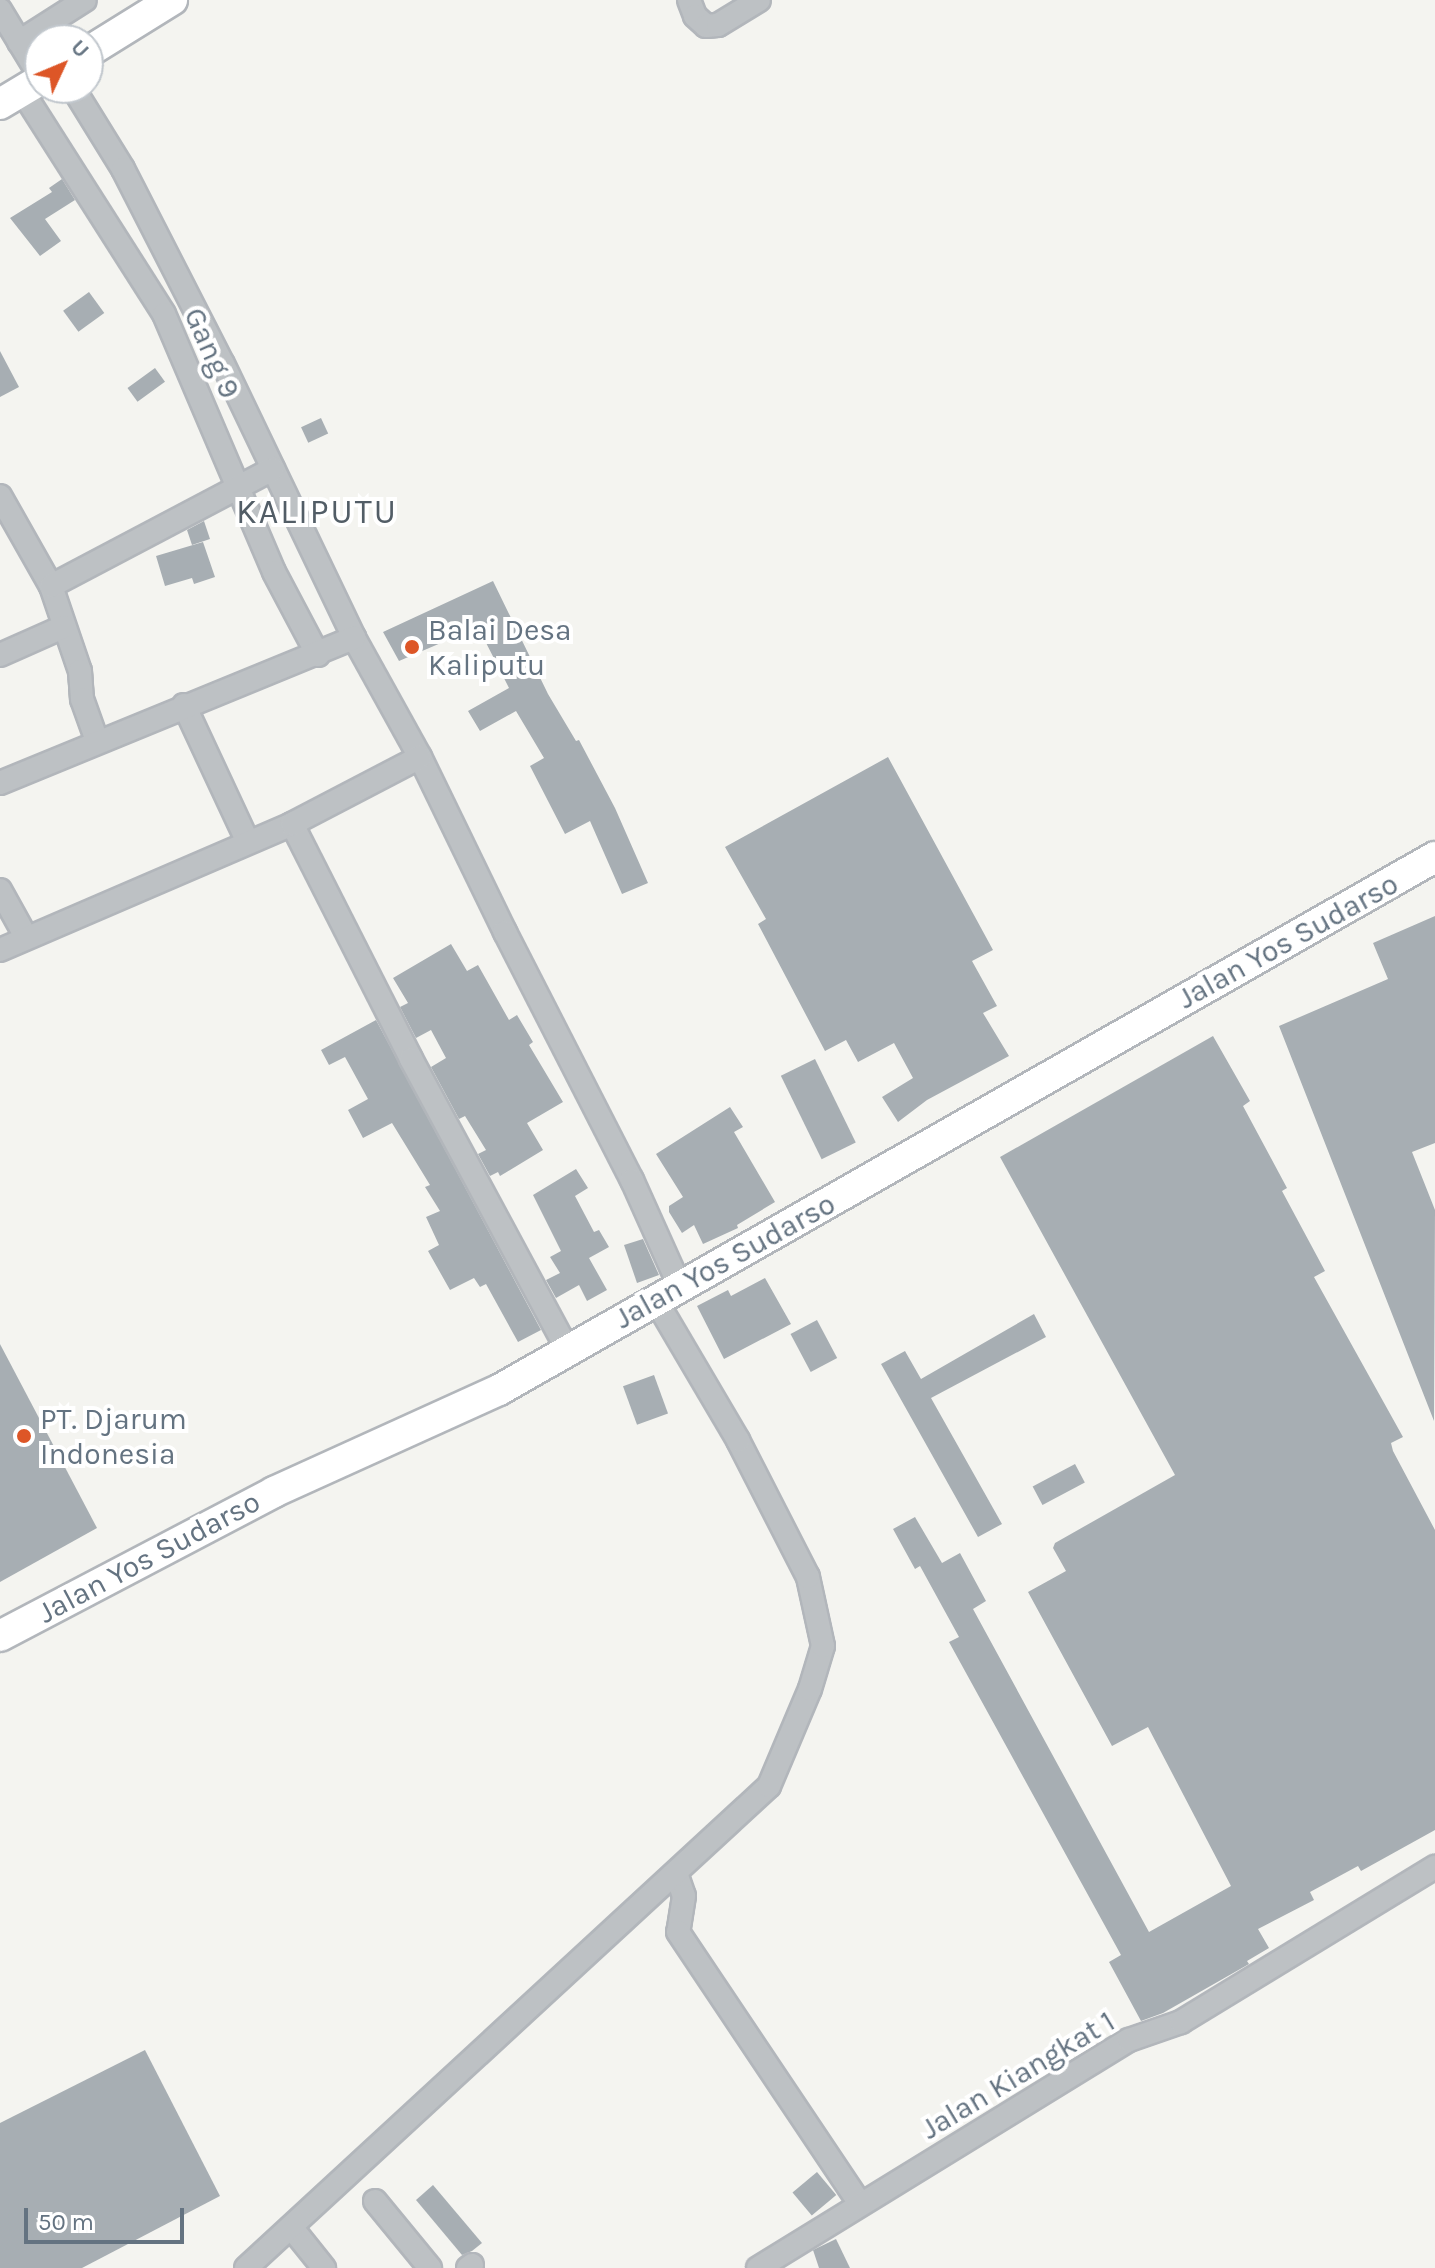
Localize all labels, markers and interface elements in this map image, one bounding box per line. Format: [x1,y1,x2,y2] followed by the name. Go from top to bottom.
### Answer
[24,24,104,104] north arrow
[65,34,94,63] text: U
[176,302,248,404] street label: Gang 9
[236,493,398,533] district label: KALIPUTU
[428,612,572,682] place label: Balai Desa Kaliputu
[403,638,421,656] marker: Balai Desa Kaliputu
[1172,866,1404,1016] street label: Jalan Yos Sudarso
[609,1186,841,1336] street label: Jalan Yos Sudarso
[40,1401,187,1472] place label: PT. Djarum Indonesia
[15,1427,33,1445] marker: PT. Djarum Indonesia
[32,1483,266,1631] street label: Jalan Yos Sudarso
[915,2003,1121,2147] street label: Jalan Kiangkat 1
[28,2192,188,2242] scale bar
[38,2208,94,2236] text: 50 m

